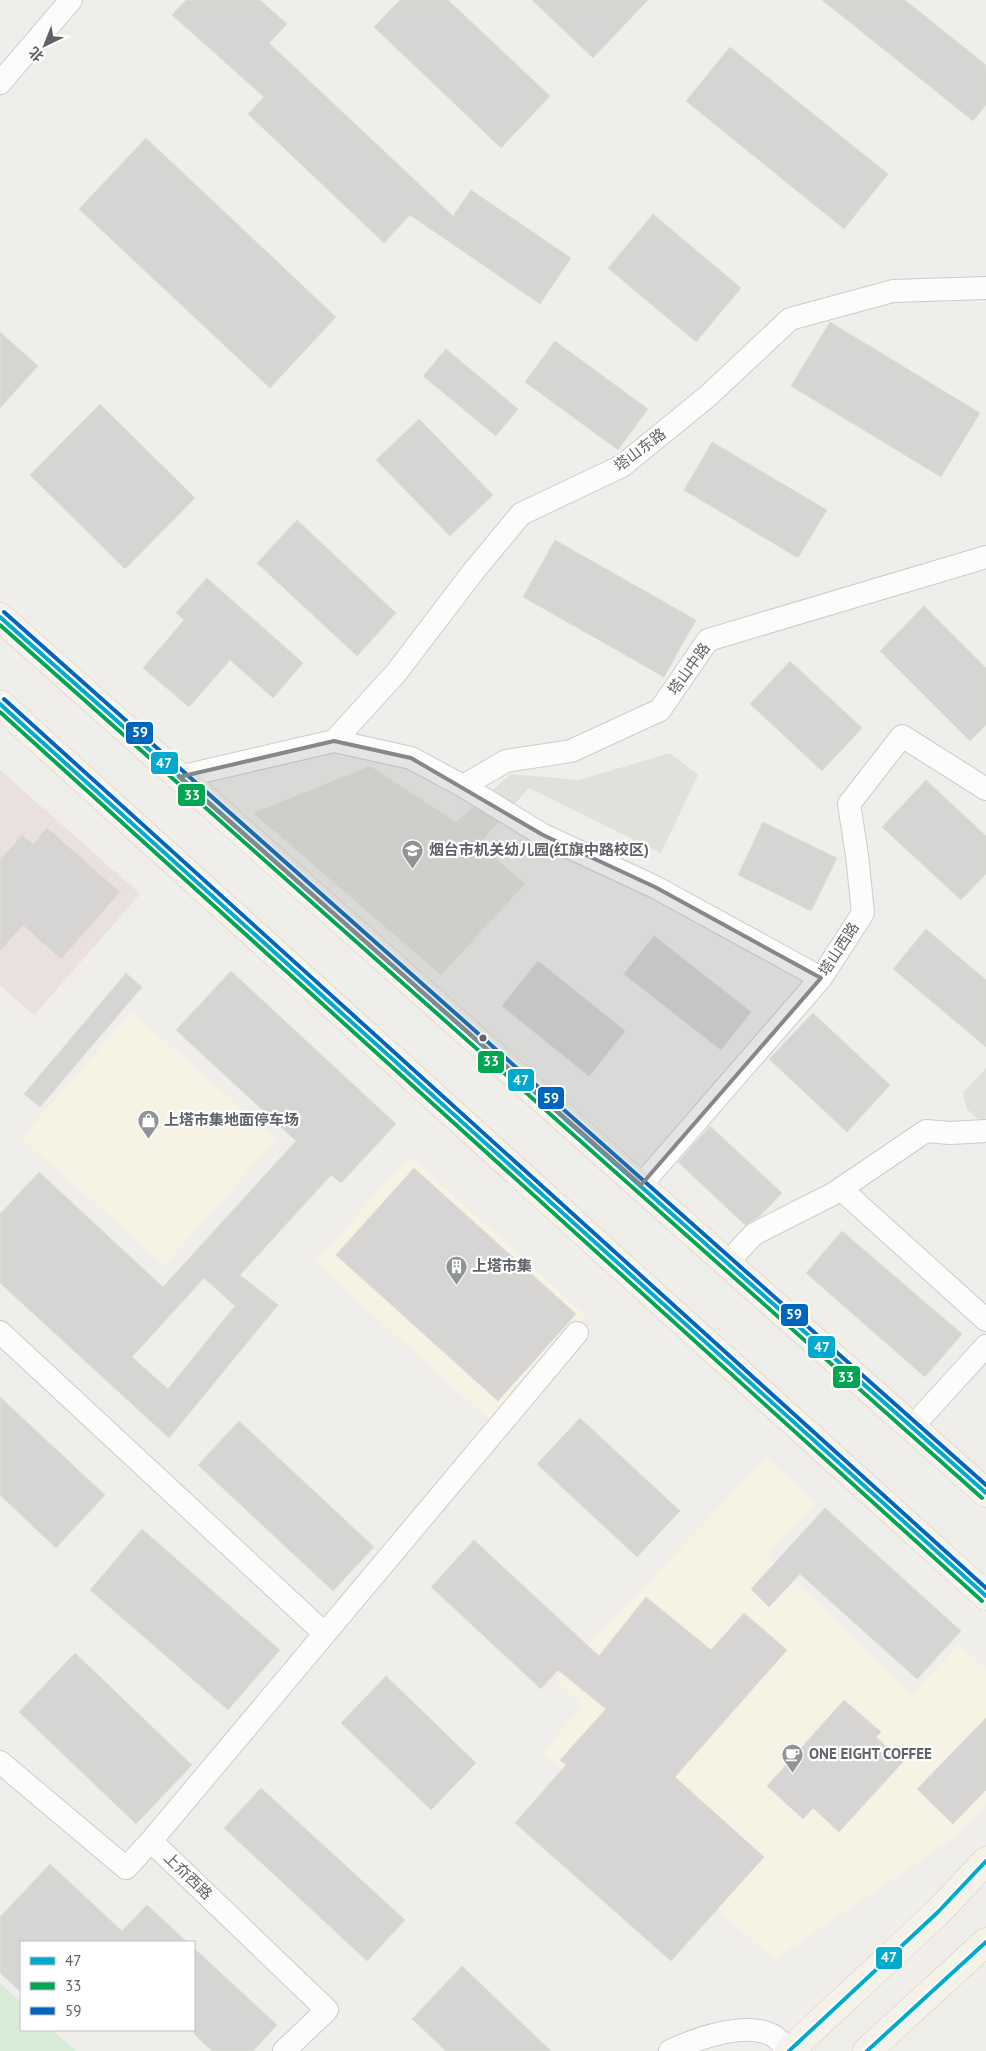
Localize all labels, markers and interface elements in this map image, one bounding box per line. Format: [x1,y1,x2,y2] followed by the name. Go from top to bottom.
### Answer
[20,20,70,70] north arrow
[25,43,47,66] text: 北
[610,424,669,475] street label: 塔山东路
[663,639,714,699] street label: 塔山中路
[125,721,154,745] line badge: 59
[132,723,148,741] text: 59
[150,751,179,775] line badge: 47
[156,754,172,772] text: 47
[177,783,206,807] line badge: 33
[184,786,200,804] text: 33
[401,838,425,869] school or university icon: 烟台市机关幼儿园(红旗中路校区)
[429,840,649,859] place label: 烟台市机关幼儿园(红旗中路校区)
[814,918,863,979] street label: 塔山西路
[478,1033,488,1043] unlabelled marker
[477,1050,505,1074] line badge: 33
[483,1052,499,1070] text: 33
[507,1068,535,1092] line badge: 47
[513,1071,529,1089] text: 47
[537,1086,565,1110] line badge: 59
[543,1089,559,1107] text: 59
[136,1108,160,1139] shop icon: 上塔市集地面停车场
[164,1110,299,1129] place label: 上塔市集地面停车场
[444,1254,468,1285] building icon: 上塔市集
[472,1256,532,1275] place label: 上塔市集
[780,1303,809,1327] line badge: 59
[786,1305,802,1323] text: 59
[807,1335,836,1359] line badge: 47
[814,1338,830,1356] text: 47
[832,1365,861,1389] line badge: 33
[838,1368,854,1386] text: 33
[781,1742,805,1773] cafe icon: ONE EIGHT COFFEE
[809,1744,932,1763] place label: ONE EIGHT COFFEE
[160,1848,217,1903] street label: 上夼西路
[20,1941,195,2031] legend
[875,1946,903,1970] line badge: 47
[881,1948,897,1966] text: 47
[65,1951,81,1970] text: 47
[65,1976,81,1995] text: 33
[65,2001,81,2020] text: 59

